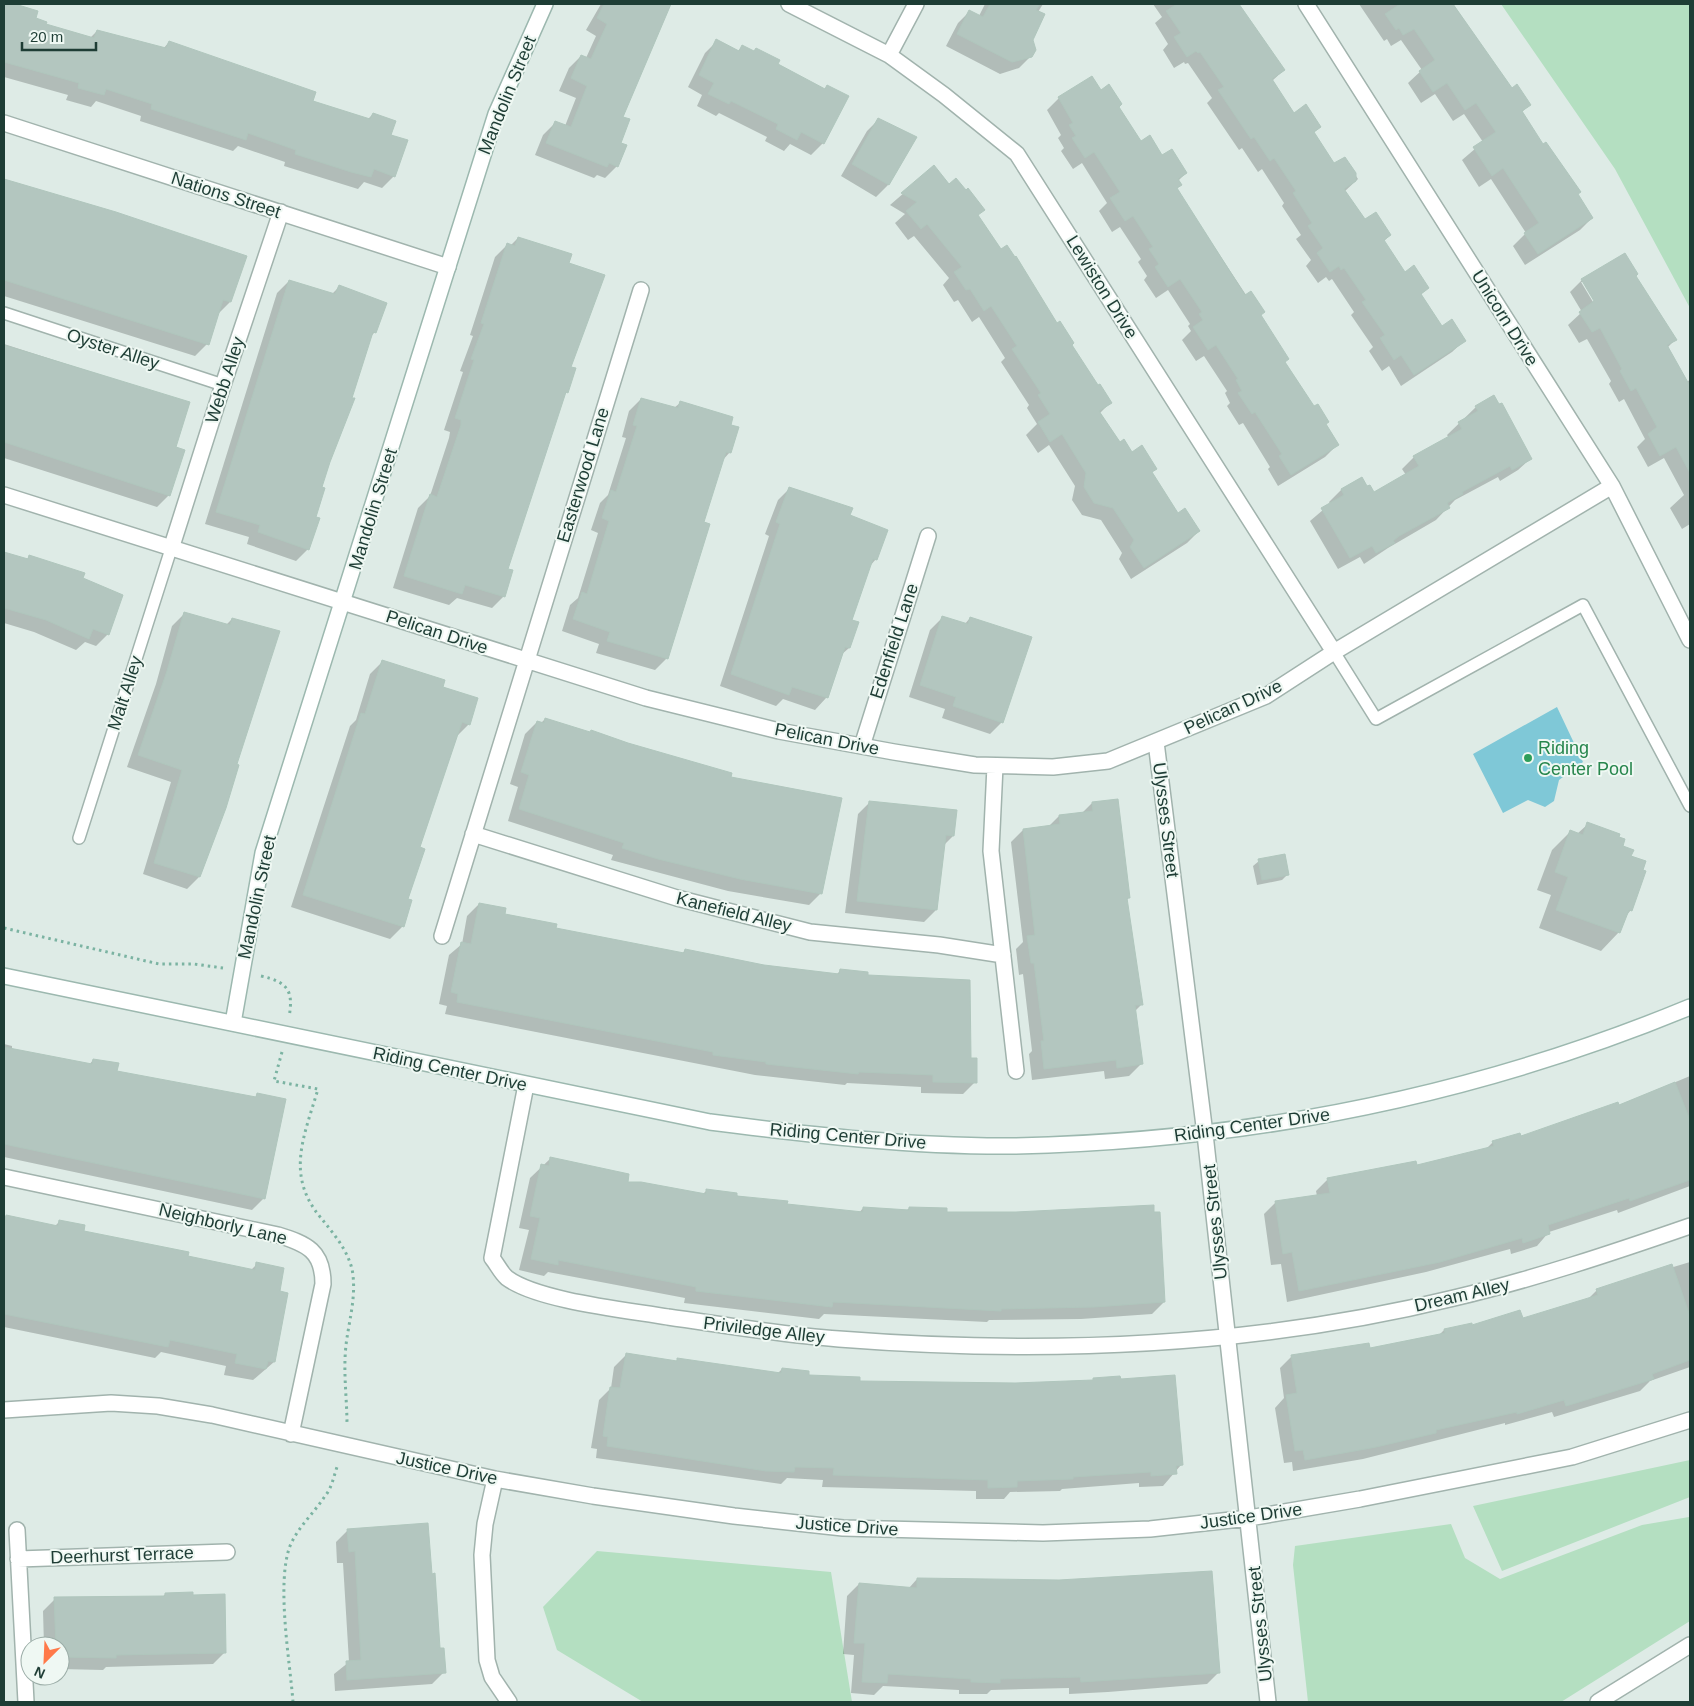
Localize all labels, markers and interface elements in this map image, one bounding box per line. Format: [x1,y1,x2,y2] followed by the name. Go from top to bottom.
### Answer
[22,20,96,52] scale bar
[30,28,63,45] text: 20 m
[474,33,540,157] street label: Mandolin Street
[169,168,283,222] street label: Nations Street
[1062,232,1142,342] street label: Lewiston Drive
[1468,266,1542,370] street label: Unicorn Drive
[64,325,162,373] street label: Oyster Alley
[202,334,248,426] street label: Webb Alley
[553,405,613,545] street label: Easterwood Lane
[345,446,401,572] street label: Mandolin Street
[866,581,922,701] street label: Edenfield Lane
[383,606,491,658] street label: Pelican Drive
[104,653,146,733] street label: Malt Alley
[1181,676,1285,738] street label: Pelican Drive
[773,719,881,759] street label: Pelican Drive
[1538,738,1633,779] place label: Riding Center Pool
[1522,752,1534,764] marker: Riding Center Pool
[1149,761,1183,879] street label: Ulysses Street
[234,833,280,961] street label: Mandolin Street
[674,888,794,936] street label: Kanefield Alley
[371,1043,529,1095] street label: Riding Center Drive
[1173,1104,1331,1146] street label: Riding Center Drive
[769,1119,927,1153] street label: Riding Center Drive
[1199,1163,1231,1281] street label: Ulysses Street
[157,1200,289,1248] street label: Neighborly Lane
[1412,1274,1512,1316] street label: Dream Alley
[702,1313,826,1347] street label: Priviledge Alley
[395,1448,499,1488] street label: Justice Drive
[1199,1499,1303,1533] street label: Justice Drive
[795,1512,899,1540] street label: Justice Drive
[50,1542,194,1568] street label: Deerhurst Terrace
[1244,1565,1276,1683] street label: Ulysses Street
[20,1636,70,1686] north arrow
[32,1664,48,1682] text: N

